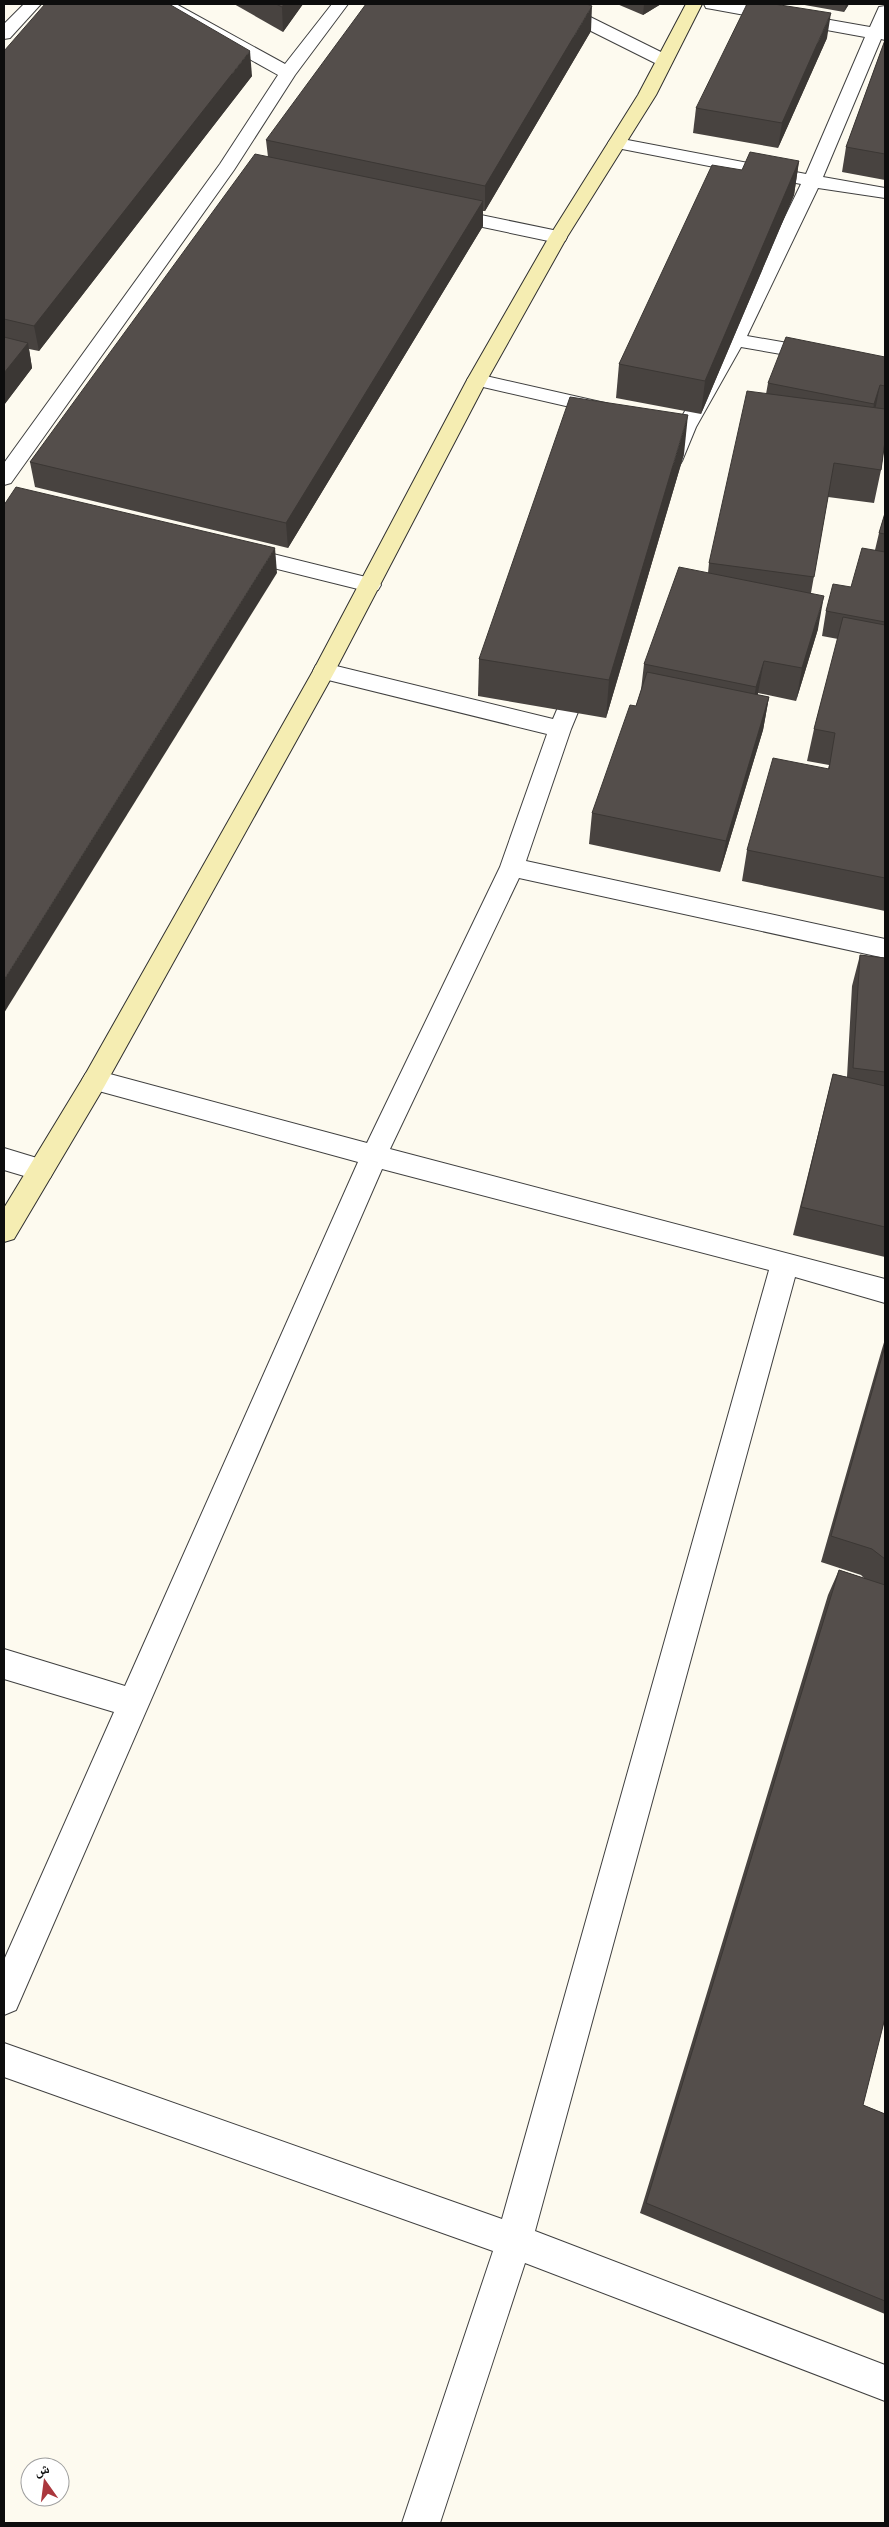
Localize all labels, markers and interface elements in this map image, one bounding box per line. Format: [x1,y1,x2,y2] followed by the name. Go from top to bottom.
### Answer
[20,2457,70,2507] north arrow
[32,2459,51,2480] text: ش

